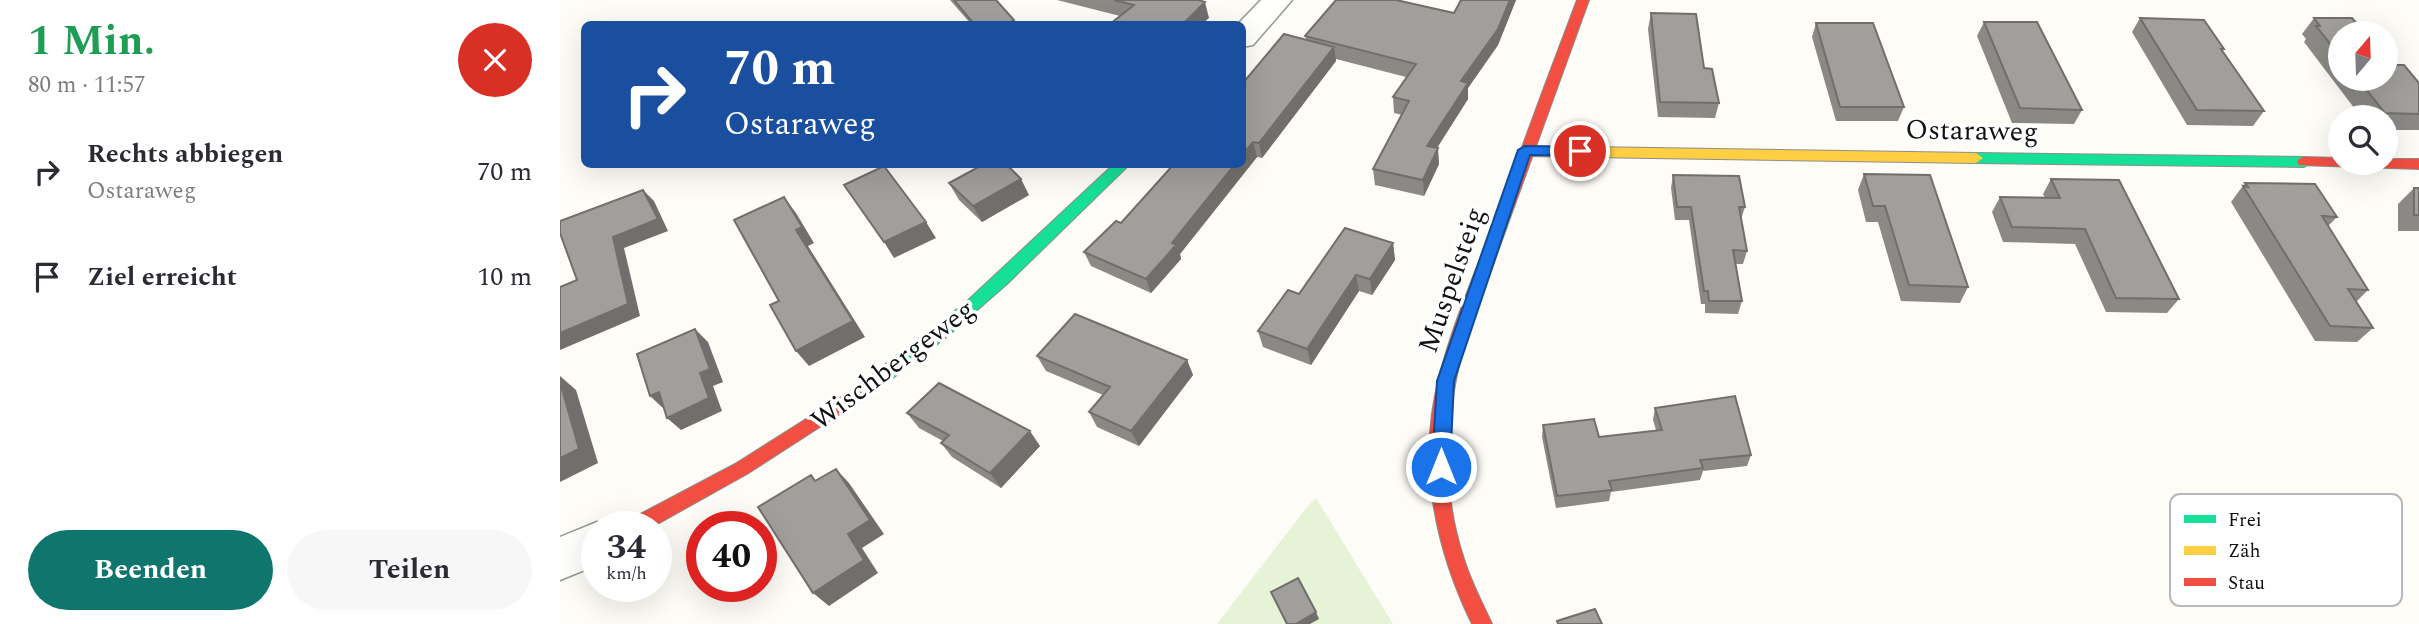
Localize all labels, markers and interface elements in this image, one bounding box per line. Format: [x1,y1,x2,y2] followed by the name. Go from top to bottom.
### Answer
[28,10,155,73] text: 1 Min.
[2328,21,2398,91] north arrow
[2328,21,2398,175] map controls
[458,23,532,97] button: close
[724,32,835,107] text: 70 m
[609,49,700,140] icon: right
[28,68,146,103] text: 80 m · 11:57
[724,100,876,149] text: Ostaraweg
[2328,105,2398,175] button: search
[1905,108,2039,154] street label: Ostaraweg
[1550,121,1610,181] pin
[1561,132,1599,170] icon: arrive
[87,134,283,174] text: Rechts abbiegen
[477,152,532,192] text: 70 m
[28,153,66,191] icon: right
[87,174,196,209] text: Ostaraweg
[1407,201,1497,359] street label: Muspelsteig
[87,257,237,297] text: Ziel erreicht
[477,257,532,297] text: 10 m
[28,258,66,296] icon: arrive
[802,289,984,441] street label: Wischbergeweg
[1404,430,1478,504] position arrow
[2170,494,2402,606] legend
[2228,506,2262,535] text: Frei
[686,511,777,602] speed limit sign: 40
[607,521,646,574] text: 34
[28,530,273,610] button: Beenden
[287,530,532,610] button: Teilen
[2228,537,2261,566] text: Zäh
[606,560,647,587] text: km/h
[2228,569,2265,598] text: Stau

